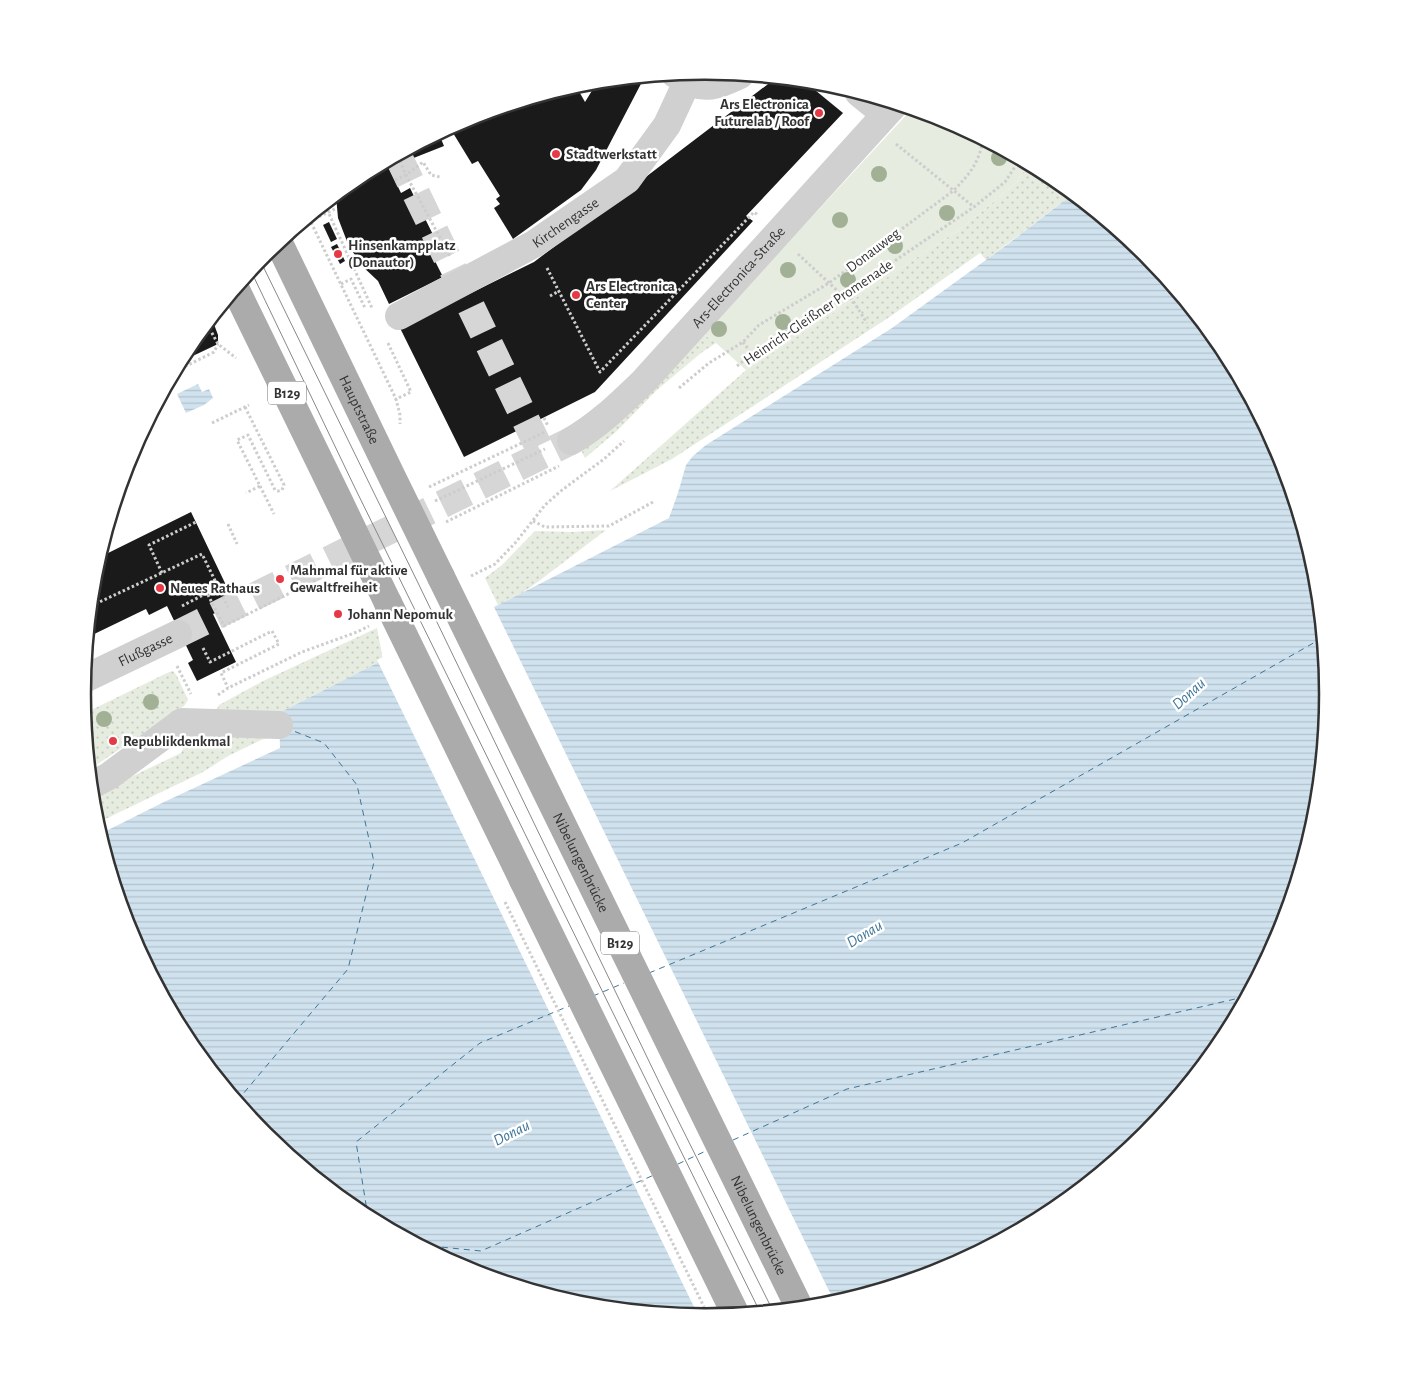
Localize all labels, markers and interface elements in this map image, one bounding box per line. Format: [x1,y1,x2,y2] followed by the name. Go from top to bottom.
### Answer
[714,97,810,129] place label: Ars Electronica Futurelab / Roof
[813,107,825,119] marker: Ars Electronica Futurelab / Roof
[566,147,657,162] place label: Stadtwerkstatt
[550,148,562,160] marker: Stadtwerkstatt
[530,195,602,251] street label: Kirchengasse
[689,224,788,331] street label: Ars-Electronica-Straße
[844,225,904,275] street label: Donauweg
[348,238,456,270] place label: Hinsenkampplatz (Donautor)
[332,248,344,260] marker: Hinsenkampplatz (Donautor)
[741,257,896,368] street label: Heinrich-Gleißner Promenade
[586,279,675,311] place label: Ars Electronica Center
[570,289,582,301] marker: Ars Electronica Center
[336,373,382,447] street label: Hauptstraße
[268,382,306,404] road number: B129
[290,563,408,595] place label: Mahnmal für aktive Gewaltfreiheit
[274,573,286,585] marker: Mahnmal für aktive Gewaltfreiheit
[170,581,260,596] place label: Neues Rathaus
[154,582,166,594] marker: Neues Rathaus
[348,607,454,622] place label: Johann Nepomuk
[332,608,344,620] marker: Johann Nepomuk
[116,631,175,669] street label: Flußgasse
[1169,675,1208,713] water label: Donau
[123,734,231,749] place label: Republikdenkmal
[107,735,119,747] marker: Republikdenkmal
[550,811,611,915] street label: Nibelungenbrücke
[844,917,885,951] water label: Donau
[601,931,639,954] road number: B129
[491,1117,532,1149] water label: Donau
[728,1173,789,1278] street label: Nibelungenbrücke

